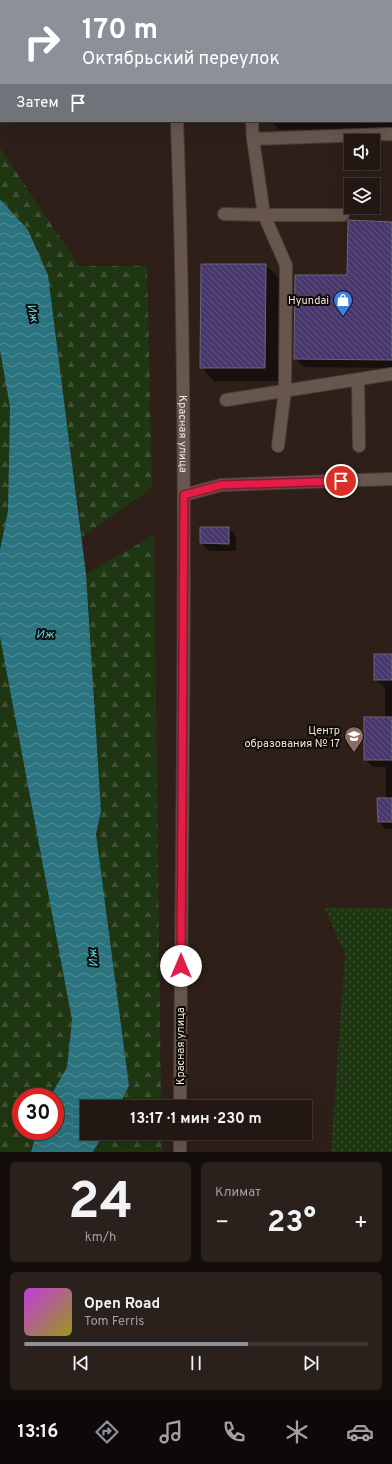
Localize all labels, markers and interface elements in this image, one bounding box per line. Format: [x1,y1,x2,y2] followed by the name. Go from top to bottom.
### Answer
[82,13,158,49] text: 170 m
[16,16,68,68] icon: right
[82,48,280,71] text: Октябрьский переулок
[67,92,89,114] icon: arrive
[16,94,59,113] text: Затем
[344,134,380,214] map controls
[344,134,380,170] button: sound
[344,178,380,214] button: layers
[332,289,354,317] shop icon: Hyundai
[288,294,329,308] place label: Hyundai
[22,303,42,325] water label: Иж
[175,395,190,473] street label: Красная улица
[324,464,358,498] pin
[330,470,352,492] icon: arrive
[36,627,55,643] water label: Иж
[244,724,340,751] place label: Центр образования № 17
[343,725,365,753] school or university icon: Центр образования № 17
[160,945,202,987] position arrow
[85,947,103,968] water label: Иж
[174,1007,188,1085] street label: Красная улица
[12,1088,64,1140] speed limit sign: 30
[130,1110,262,1129] text: 13:17 · 1 мин · 230 m
[68,1171,133,1237] text: 24
[215,1185,261,1201] text: Климат
[267,1205,316,1242] text: 23°
[215,1210,229,1237] text: −
[354,1210,368,1237] text: +
[85,1230,116,1246] text: km/h
[84,1295,160,1314] text: Open Road
[84,1314,144,1330] text: Tom Ferris
[70,1352,92,1374] icon: previous
[185,1352,207,1374] icon: pause
[300,1352,322,1374] icon: next
[93,1418,121,1446] icon: directions
[157,1418,185,1446] icon: music
[220,1418,248,1446] icon: phone
[283,1418,311,1446] icon: climate
[346,1418,374,1446] icon: car
[18,1421,58,1444] text: 13:16

